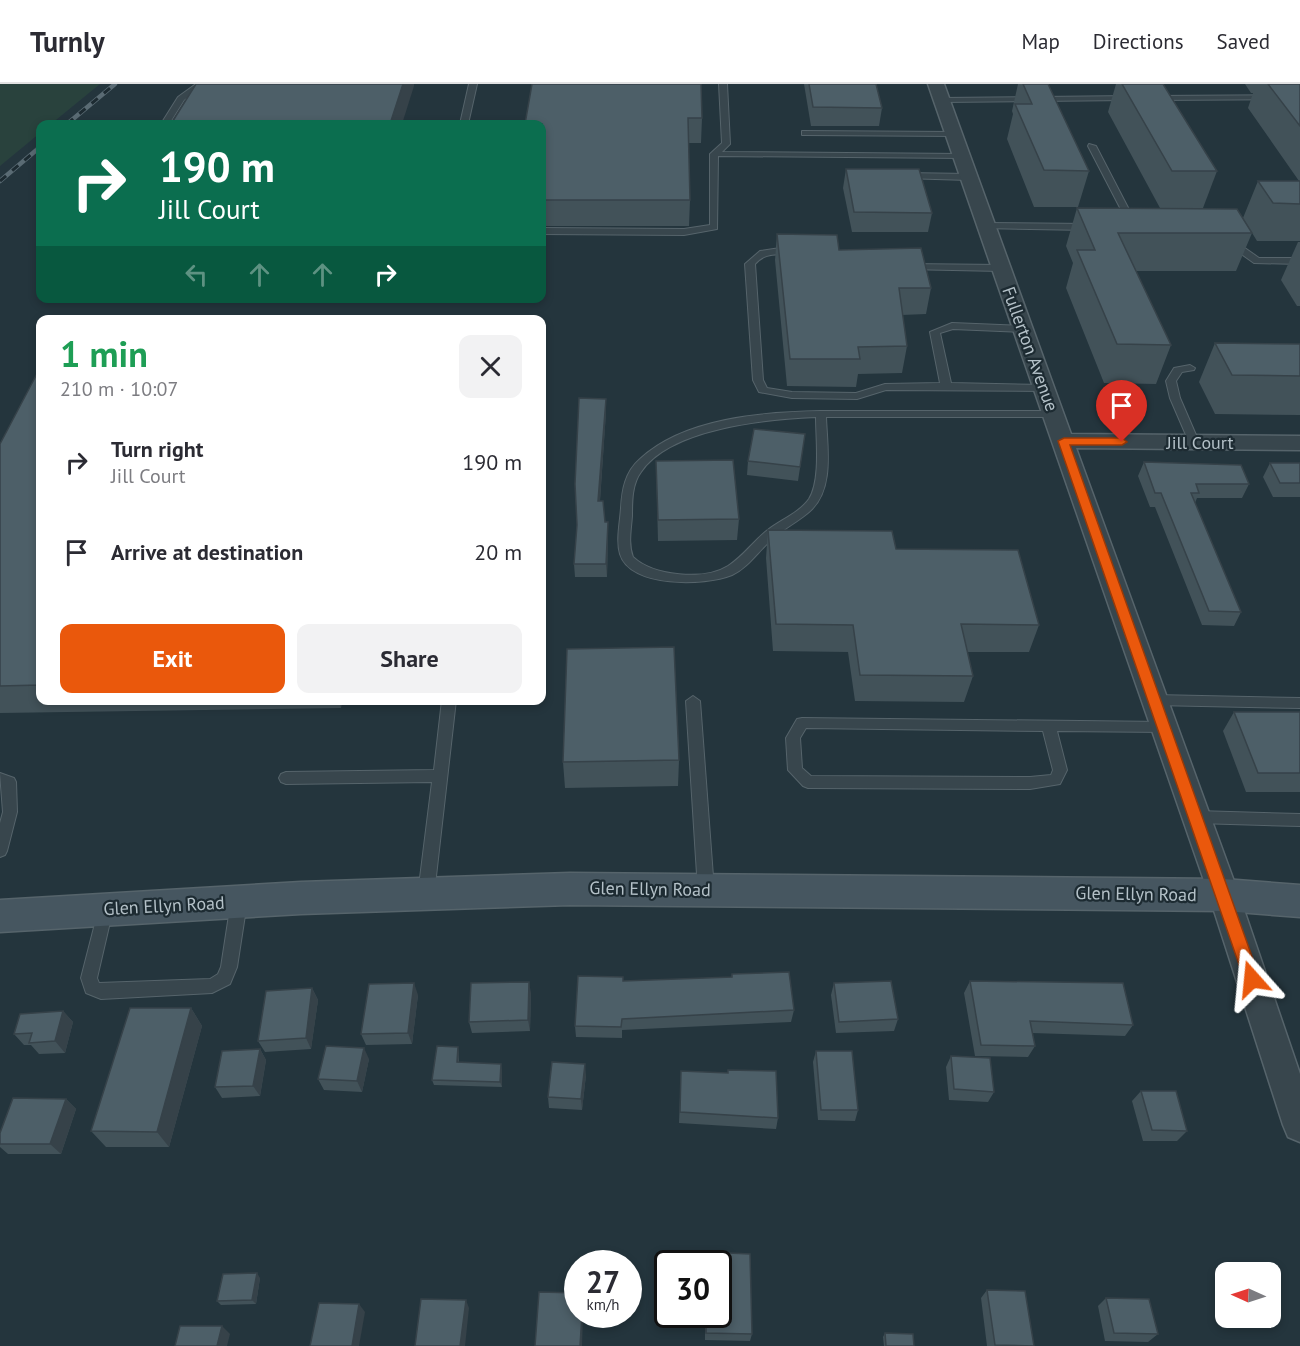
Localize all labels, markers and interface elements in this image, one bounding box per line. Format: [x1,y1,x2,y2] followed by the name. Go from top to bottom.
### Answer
[30,23,105,60] text: Turnly
[1021,28,1060,55] text: Map
[1093,28,1184,55] text: Directions
[1217,28,1270,55] text: Saved
[159,139,275,194] text: 190 m
[60,144,138,222] icon: right
[159,192,260,226] text: Jill Court
[180,258,213,291] icon: left
[243,258,276,291] icon: ahead
[306,258,339,291] icon: ahead
[369,258,402,291] icon: right
[997,283,1064,414] street label: Fullerton Avenue
[60,330,148,377] text: 1 min
[459,335,522,398] button: close
[60,376,178,402] text: 210 m · 10:07
[1096,380,1147,442] pin
[1105,389,1138,422] icon: arrive
[1165,431,1234,454] street label: Jill Court
[111,435,203,463] text: Turn right
[60,446,93,479] icon: right
[462,448,522,476] text: 190 m
[111,463,186,489] text: Jill Court
[60,536,93,569] icon: arrive
[111,538,303,566] text: Arrive at destination
[474,538,522,566] text: 20 m
[60,624,285,693] button: Exit
[297,624,522,693] button: Share
[589,876,711,901] street label: Glen Ellyn Road
[1075,881,1197,906] street label: Glen Ellyn Road
[103,891,225,920] street label: Glen Ellyn Road
[1220,947,1284,1011] position arrow
[654,1250,732,1328] speed limit sign: 30
[586,1262,620,1301] text: 27
[1215,1262,1281,1328] north arrow
[1215,1262,1281,1328] map controls
[587,1295,619,1314] text: km/h

